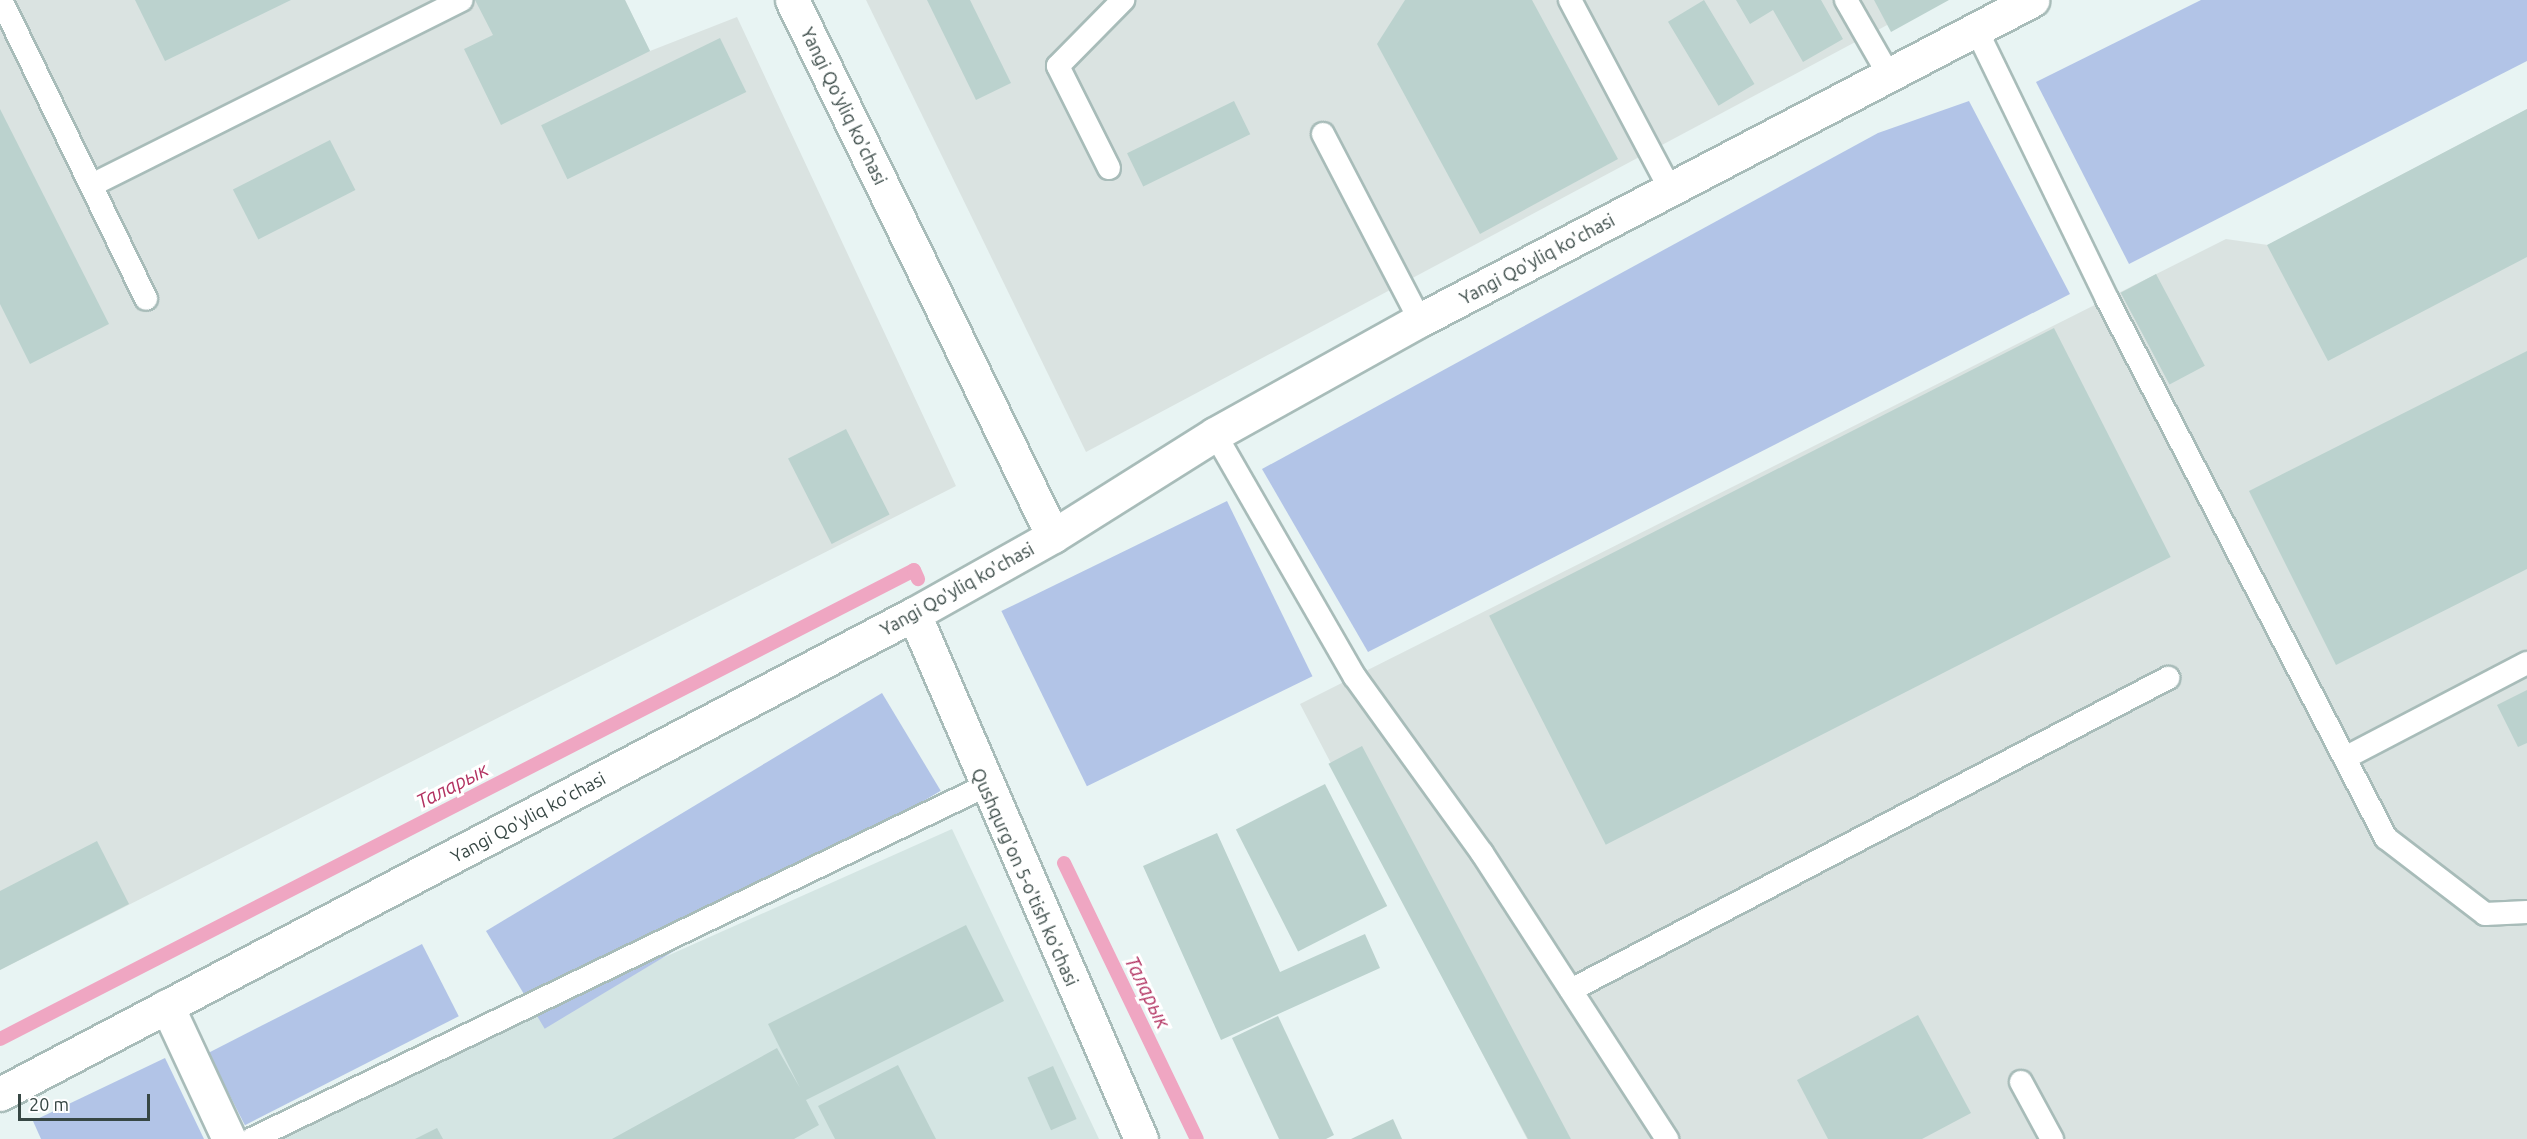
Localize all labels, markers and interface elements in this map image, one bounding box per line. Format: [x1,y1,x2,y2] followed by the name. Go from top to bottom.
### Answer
[797,24,891,188] street label: Yangi Qo'yliq ko'chasi
[1456,209,1618,309] street label: Yangi Qo'yliq ko'chasi
[876,538,1038,640] street label: Yangi Qo'yliq ko'chasi
[412,757,492,813] water label: Таларык
[967,765,1083,989] street label: Qushqurg'on 5-o'tish ko'chasi
[447,767,609,867] street label: Yangi Qo'yliq ko'chasi
[1120,952,1176,1032] water label: Таларык
[21,1082,153,1120] scale bar
[29,1094,69,1114] text: 20 m

